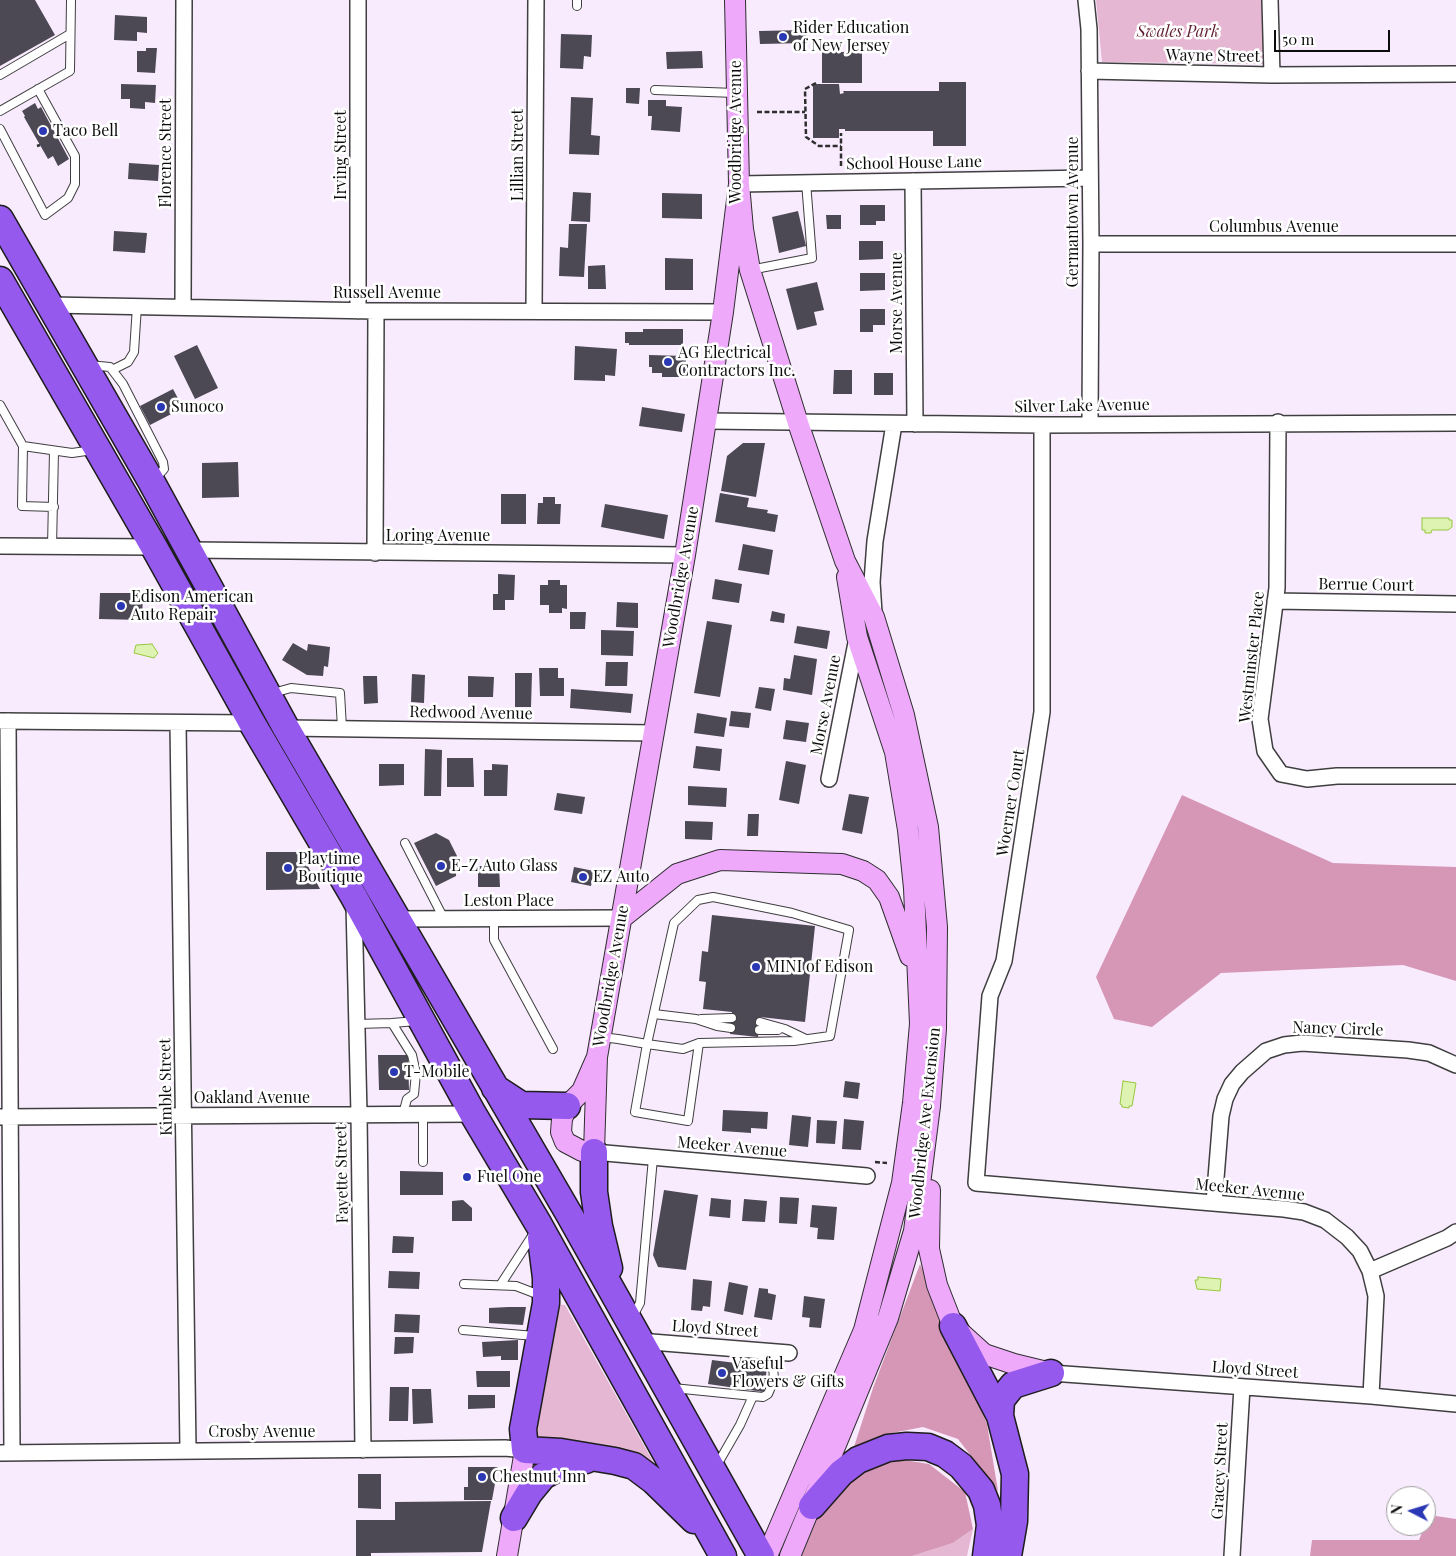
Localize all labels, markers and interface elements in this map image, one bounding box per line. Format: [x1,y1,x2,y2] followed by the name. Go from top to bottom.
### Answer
[793,18,909,56] place label: Rider Education of New Jersey
[1276,20,1392,52] scale bar
[1137,22,1219,42] park label: Swales Park
[1282,29,1314,49] text: 50 m
[777,31,789,43] marker: Rider Education of New Jersey
[1166,46,1260,66] street label: Wayne Street
[726,60,746,204] street label: Woodbridge Avenue
[156,98,176,208] street label: Florence Street
[508,109,528,201] street label: Lillian Street
[331,110,351,200] street label: Irving Street
[53,121,118,141] place label: Taco Bell
[37,125,49,137] marker: Taco Bell
[1063,136,1083,288] street label: Germantown Avenue
[846,152,982,174] street label: School House Lane
[1209,217,1339,237] street label: Columbus Avenue
[887,252,907,354] street label: Morse Avenue
[333,283,441,303] street label: Russell Avenue
[678,343,795,381] place label: AG Electrical Contractors Inc.
[662,356,674,368] marker: AG Electrical Contractors Inc.
[1014,395,1150,417] street label: Silver Lake Avenue
[171,397,224,417] place label: Sunoco
[155,401,167,413] marker: Sunoco
[659,505,703,649] street label: Woodbridge Avenue
[386,526,490,546] street label: Loring Avenue
[1318,575,1414,595] street label: Berrue Court
[131,587,254,625] place label: Edison American Auto Repair
[1236,590,1268,724] street label: Westminster Place
[115,600,127,612] marker: Edison American Auto Repair
[807,653,845,757] street label: Morse Avenue
[409,702,533,724] street label: Redwood Avenue
[993,748,1029,858] street label: Woerner Court
[298,849,363,887] place label: Playtime Boutique
[451,856,558,876] place label: E-Z Auto Glass
[435,860,447,872] marker: E-Z Auto Glass
[282,862,294,874] marker: Playtime Boutique
[593,867,650,887] place label: EZ Auto
[577,871,589,883] marker: EZ Auto
[464,891,554,911] street label: Leston Place
[589,904,633,1048] street label: Woodbridge Avenue
[766,957,873,977] place label: MINI of Edison
[750,961,762,973] marker: MINI of Edison
[1292,1018,1384,1040] street label: Nancy Circle
[905,1026,945,1220] street label: Woodbridge Ave Extension
[156,1038,176,1136] street label: Kimble Street
[404,1062,470,1082] place label: T-Mobile
[388,1066,400,1078] marker: T-Mobile
[194,1088,310,1108] street label: Oakland Avenue
[332,1125,352,1223] street label: Fayette Street
[676,1133,788,1161] street label: Meeker Avenue
[477,1167,542,1187] place label: Fuel One
[461,1171,473,1183] marker: Fuel One
[1194,1175,1306,1205] street label: Meeker Avenue
[671,1316,759,1342] street label: Lloyd Street
[732,1354,844,1392] place label: Vaseful Flowers & Gifts
[1211,1357,1299,1383] street label: Lloyd Street
[716,1367,728,1379] marker: Vaseful Flowers & Gifts
[208,1422,316,1442] street label: Crosby Avenue
[1208,1422,1232,1520] street label: Gracey Street
[492,1467,586,1487] place label: Chestnut Inn
[476,1471,488,1483] marker: Chestnut Inn
[1386,1486,1436,1536] north arrow
[1387,1504,1406,1516] text: N

